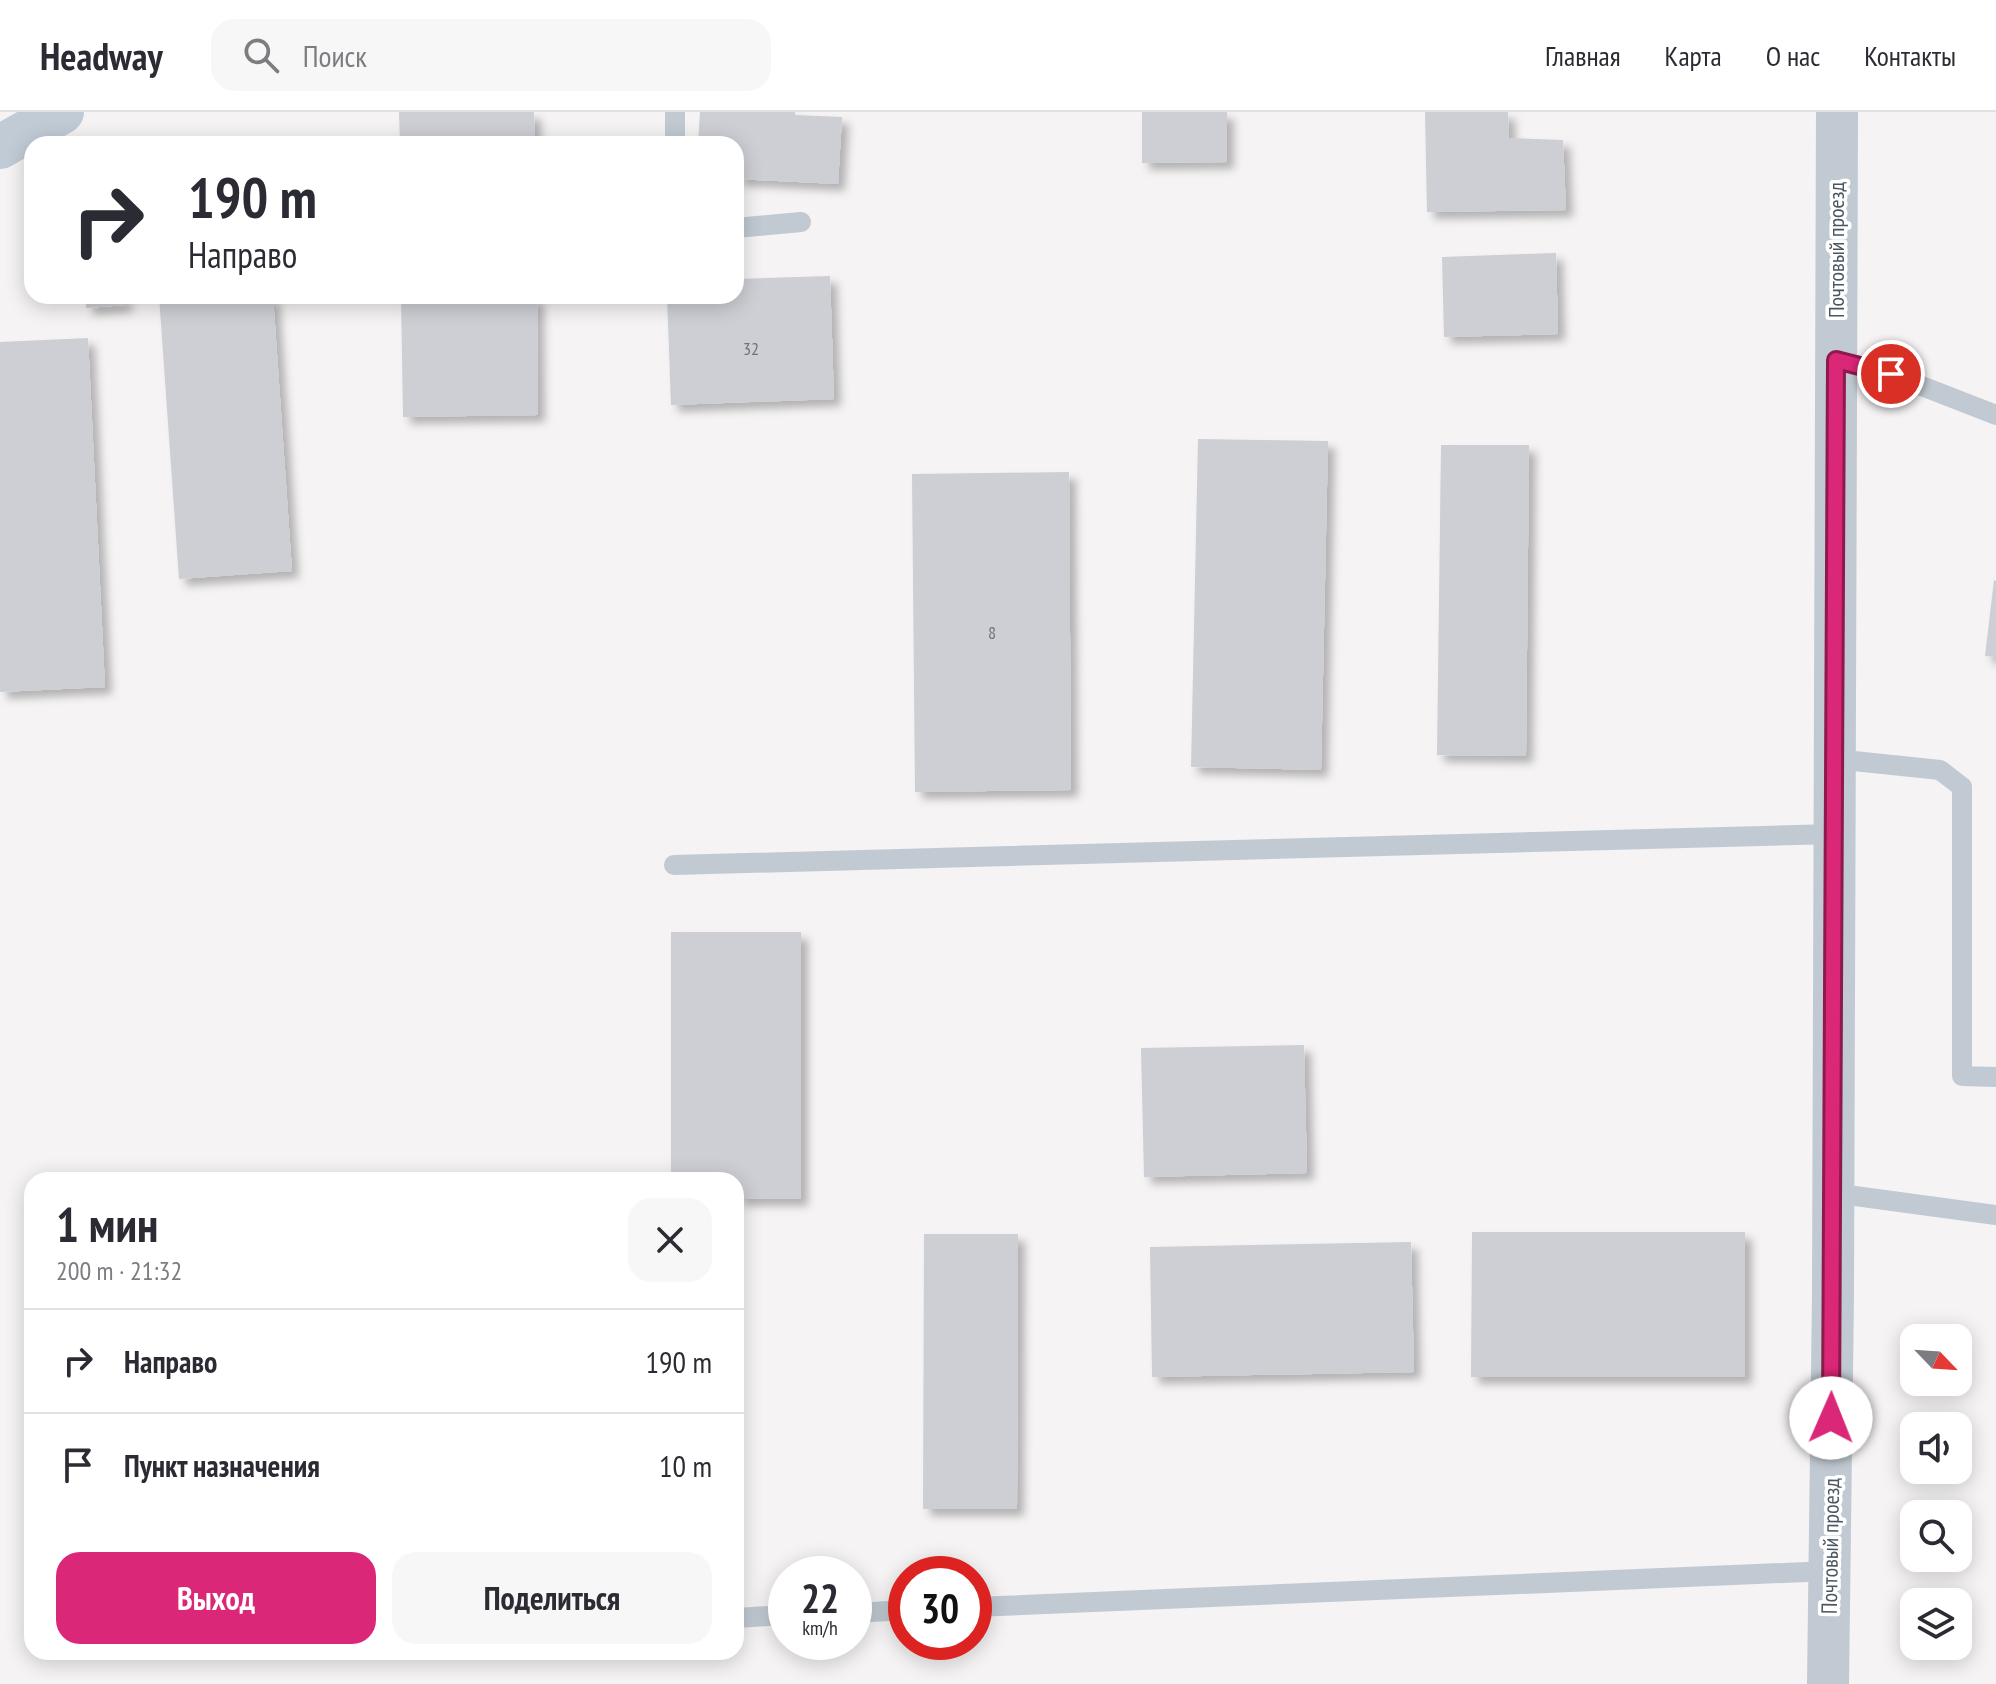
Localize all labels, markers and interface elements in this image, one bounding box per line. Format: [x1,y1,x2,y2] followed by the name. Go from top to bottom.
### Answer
[211,19,771,91] search box
[40,31,163,80] text: Headway
[239,33,283,77] icon: search
[303,36,367,75] text: Поиск
[1545,37,1621,74] text: Главная
[1665,37,1722,74] text: Карта
[1766,37,1820,74] text: О нас
[1864,37,1956,74] text: Контакты
[188,161,317,233] text: 190 m
[56,168,160,272] icon: right
[1822,182,1850,318] street label: Почтовый проезд
[188,231,297,278] text: Направо
[743,337,759,360] house number: 32
[1857,340,1925,408] pin
[1869,352,1913,396] icon: arrive
[988,621,996,644] house number: 8
[56,1193,158,1255] text: 1 мин
[628,1198,712,1282] button: close
[56,1254,182,1287] text: 200 m · 21:32
[1900,1324,1972,1396] north arrow
[1900,1324,1972,1660] map controls
[56,1339,100,1383] icon: right
[124,1342,217,1381] text: Направо
[646,1342,712,1381] text: 190 m
[1789,1376,1873,1460] position arrow
[1900,1412,1972,1484] button: sound
[56,1443,100,1487] icon: arrive
[124,1446,320,1485] text: Пункт назначения
[659,1446,712,1485] text: 10 m
[1815,1477,1845,1614] street label: Почтовый проезд
[1900,1500,1972,1572] button: search
[56,1552,376,1644] button: Выход
[392,1552,712,1644] button: Поделиться
[888,1556,992,1660] speed limit sign: 30
[801,1572,839,1624] text: 22
[1900,1588,1972,1660] button: layers
[802,1615,838,1641] text: km/h

